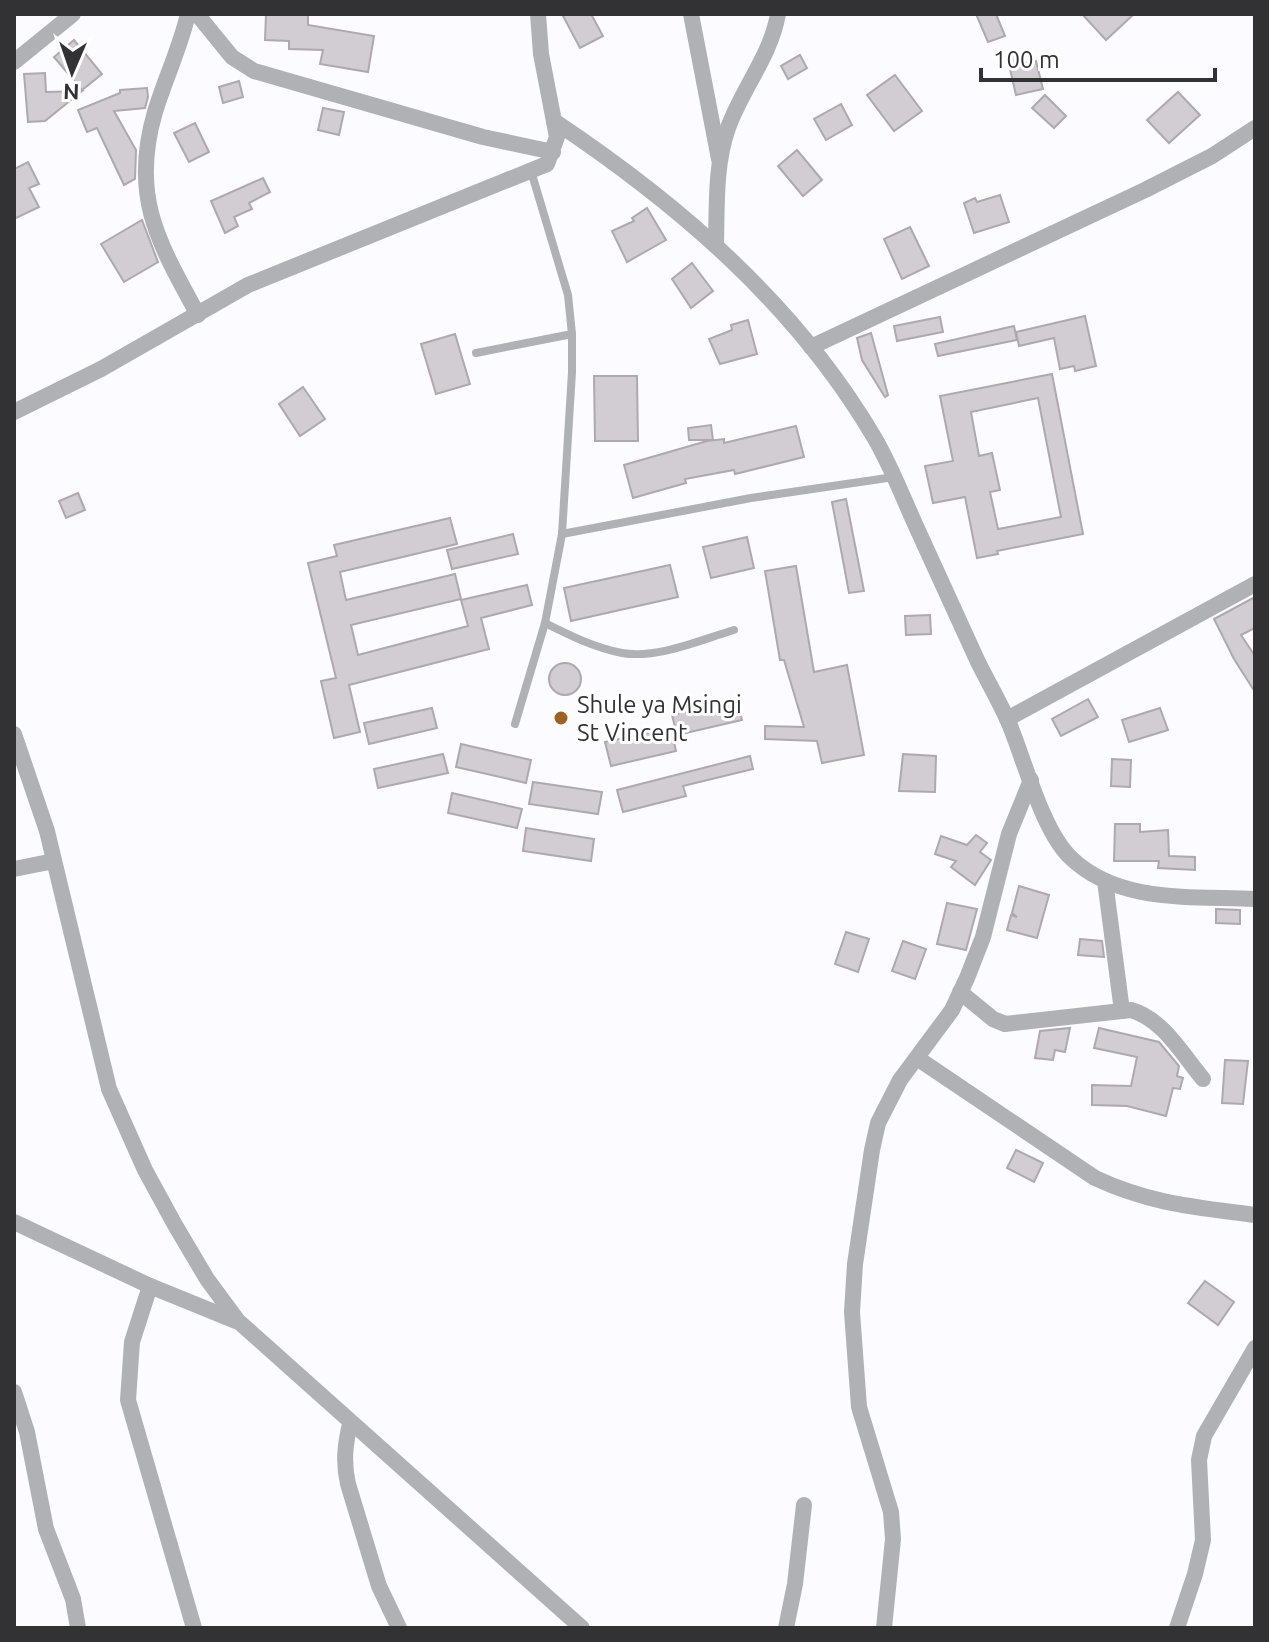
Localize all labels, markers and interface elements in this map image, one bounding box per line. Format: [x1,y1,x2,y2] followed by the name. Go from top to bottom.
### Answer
[32,32,112,112] north arrow
[981,32,1215,82] scale bar
[993,46,1060,73] text: 100 m
[63,80,80,105] text: N
[577,691,742,746] place label: Shule ya Msingi St Vincent
[552,709,570,727] marker: Shule ya Msingi St Vincent

